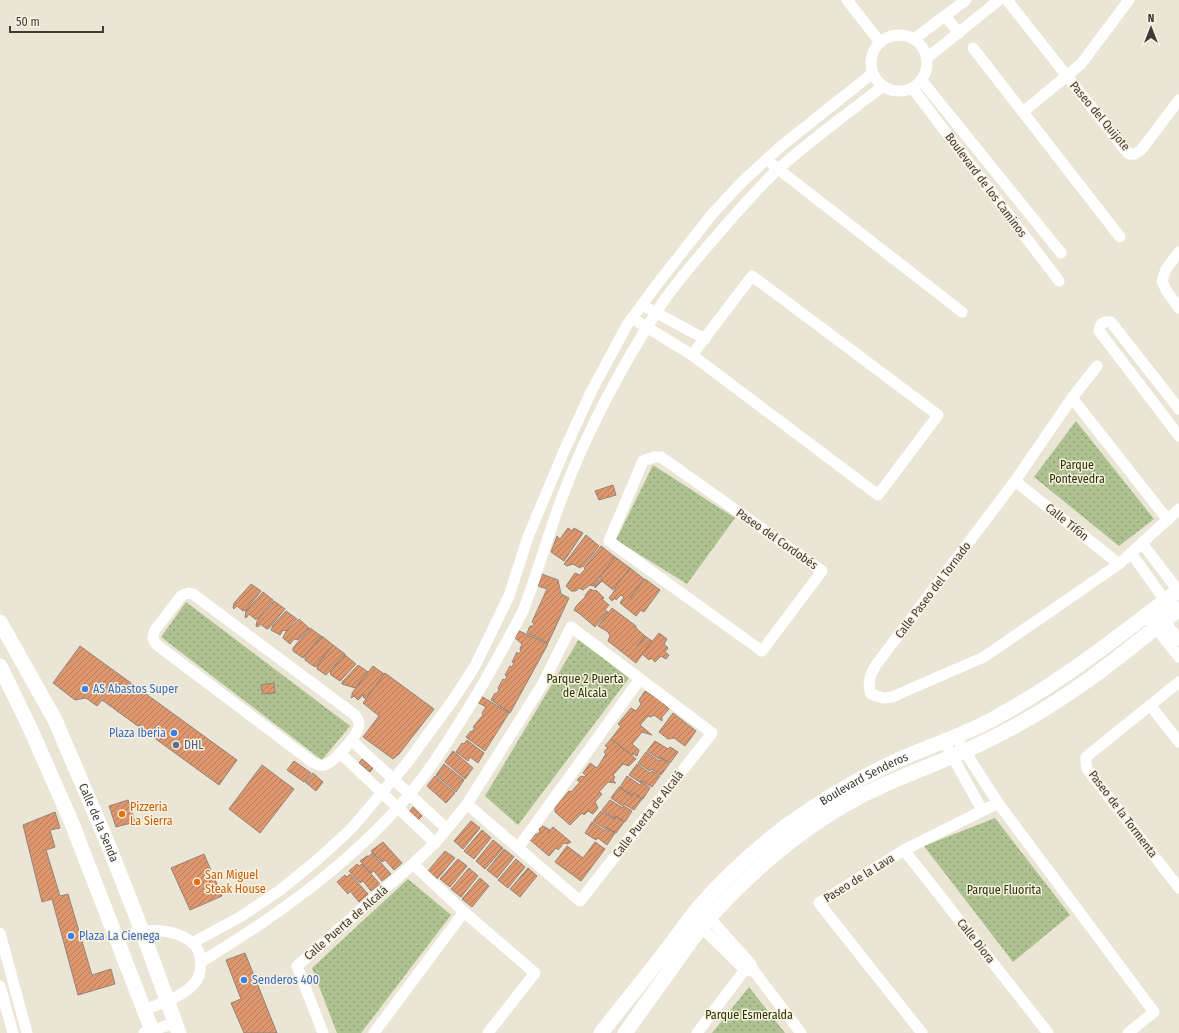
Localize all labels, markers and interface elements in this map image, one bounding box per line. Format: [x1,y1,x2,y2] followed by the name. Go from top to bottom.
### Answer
[10,8,103,34] scale bar
[1131,8,1171,48] north arrow
[1148,12,1154,25] text: N
[16,15,40,29] text: 50 m
[1067,79,1133,153] street label: Paseo del Quijote
[942,130,1030,240] street label: Boulevard de los Caminos
[1049,458,1105,486] park label: Parque Pontevedra
[1043,500,1091,544] street label: Calle Tifón
[734,506,820,572] street label: Paseo del Cordobés
[892,539,974,641] street label: Calle Paseo del Tornado
[546,672,624,700] park label: Parque 2 Puerta de Alcala
[93,682,179,696] place label: AS Abastos Super
[80,684,90,694] marker: AS Abastos Super
[109,726,166,740] place label: Plaza Iberia
[169,728,179,738] marker: Plaza Iberia
[184,738,204,752] place label: DHL
[171,740,181,750] marker: DHL
[817,750,910,808] street label: Boulevard Senderos
[610,768,686,860] street label: Calle Puerta de Alcalá
[1086,768,1160,860] street label: Paseo de la Tormenta
[76,781,121,864] street label: Calle de la Senda
[130,800,173,828] place label: Pizzeria La Sierra
[117,809,127,819] marker: Pizzeria La Sierra
[821,851,897,905] street label: Paseo de la Lava
[205,868,266,896] place label: San Miguel Steak House
[192,877,202,887] marker: San Miguel Steak House
[301,883,391,963] street label: Calle Puerta de Alcalá
[967,883,1041,897] park label: Parque Fluorita
[954,916,998,966] street label: Calle Diora
[79,929,160,943] place label: Plaza La Cienega
[66,931,76,941] marker: Plaza La Cienega
[252,973,319,987] place label: Senderos 400
[239,975,249,985] marker: Senderos 400
[705,1008,793,1022] park label: Parque Esmeralda

